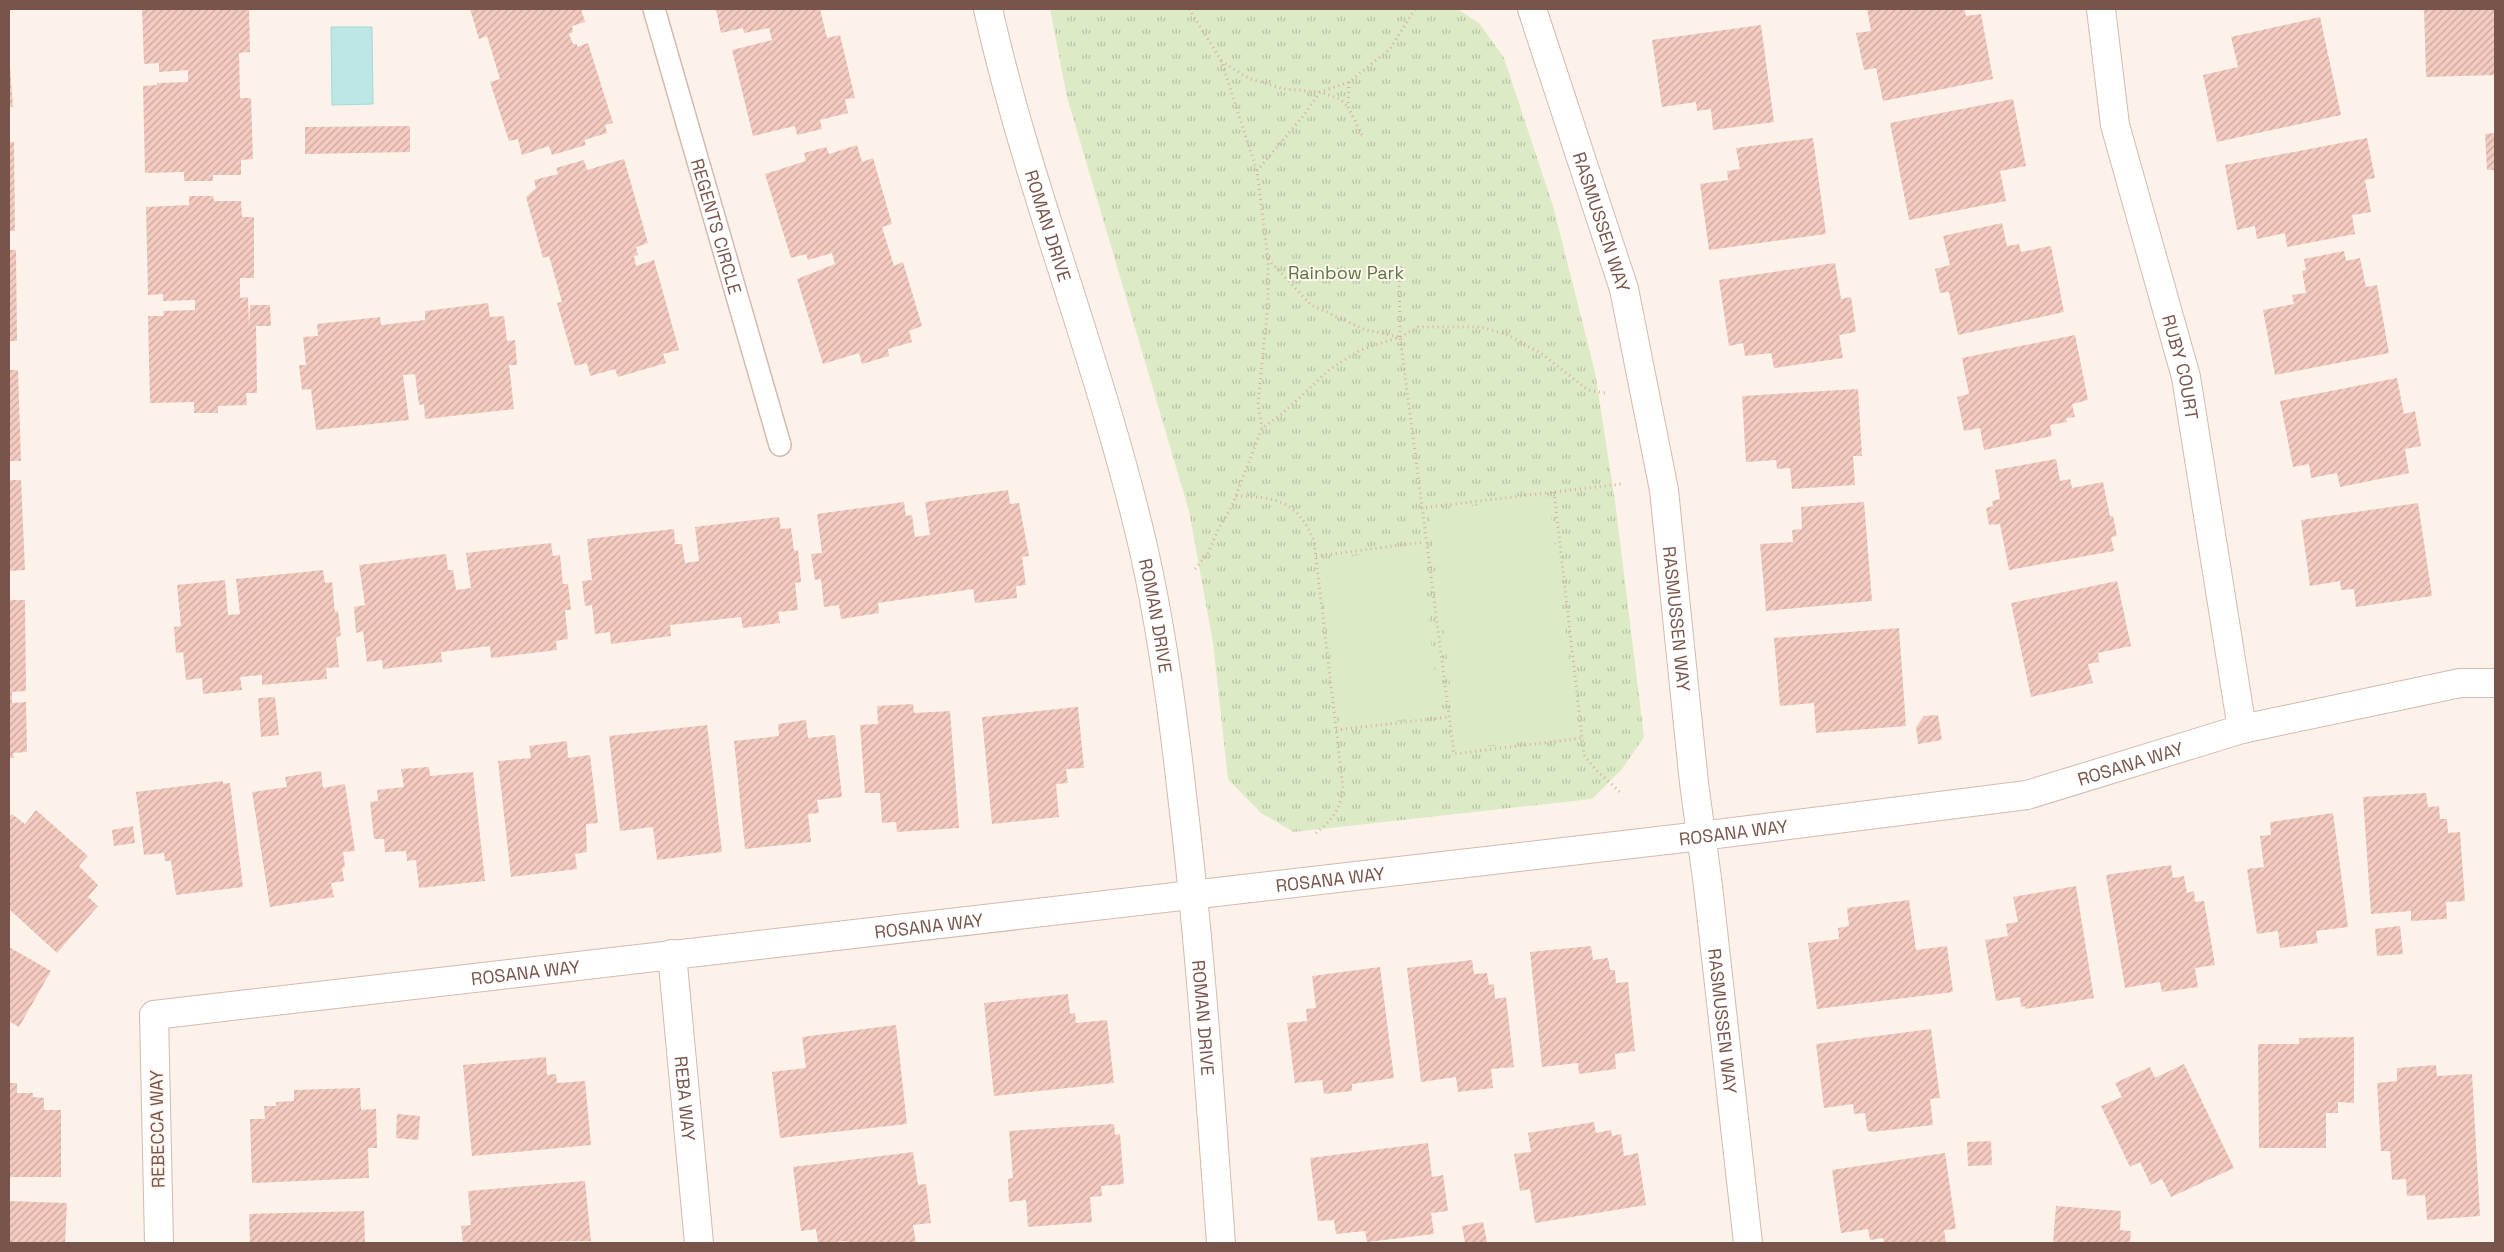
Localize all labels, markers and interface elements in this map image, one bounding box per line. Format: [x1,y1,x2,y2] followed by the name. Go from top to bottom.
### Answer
[1568,149,1636,295] street label: RASMUSSEN WAY
[686,156,747,297] street label: REGENTS CIRCLE
[1020,167,1077,284] street label: ROMAN DRIVE
[1288,261,1404,284] park label: Rainbow Park
[2157,312,2204,422] street label: RUBY COURT
[1658,545,1696,693] street label: RASMUSSEN WAY
[1134,556,1178,674] street label: ROMAN DRIVE
[2075,736,2186,790] street label: ROSANA WAY
[1678,814,1789,850] street label: ROSANA WAY
[1274,861,1386,897] street label: ROSANA WAY
[873,908,985,943] street label: ROSANA WAY
[1704,947,1743,1095] street label: RASMUSSEN WAY
[470,954,581,990] street label: ROSANA WAY
[1188,959,1220,1076] street label: ROMAN DRIVE
[670,1055,701,1142] street label: REBA WAY
[144,1070,170,1188] street label: REBECCA WAY

